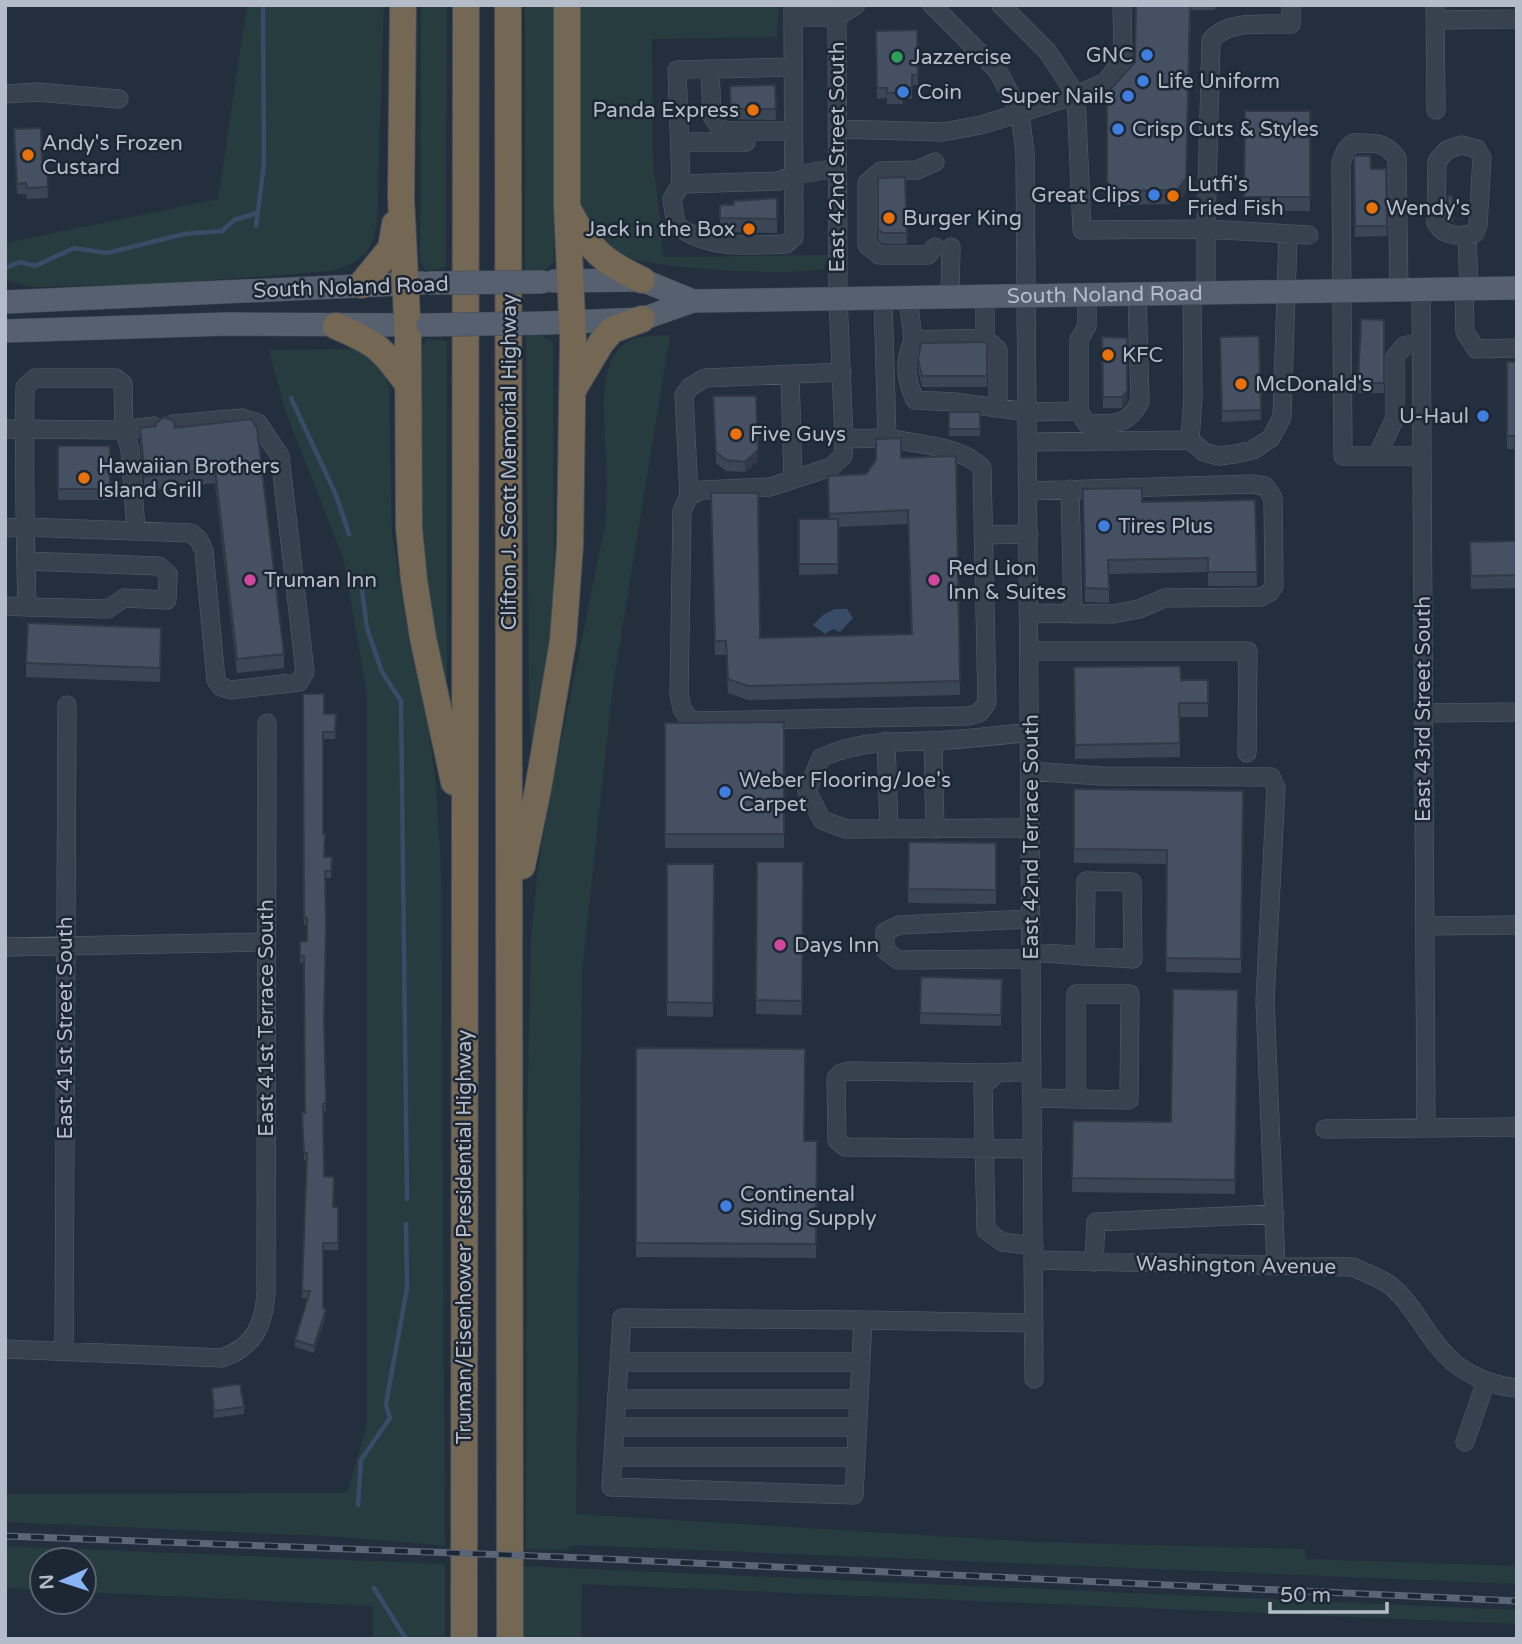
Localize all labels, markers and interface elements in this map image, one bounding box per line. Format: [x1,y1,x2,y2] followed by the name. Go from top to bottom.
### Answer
[825,41,850,273] street label: East 42nd Street South
[1086,43,1133,68] place label: GNC
[911,45,1012,70] place label: Jazzercise
[1139,47,1155,63] marker: GNC
[889,49,905,65] marker: Jazzercise
[1157,69,1280,94] place label: Life Uniform
[1135,73,1151,89] marker: Life Uniform
[917,80,962,105] place label: Coin
[895,84,911,100] marker: Coin
[1001,84,1114,109] place label: Super Nails
[1120,88,1136,104] marker: Super Nails
[593,98,739,123] place label: Panda Express
[745,102,761,118] marker: Panda Express
[1132,117,1319,142] place label: Crisp Cuts & Styles
[1110,121,1126,137] marker: Crisp Cuts & Styles
[42,131,183,180] place label: Andy's Frozen Custard
[20,147,36,163] marker: Andy's Frozen Custard
[1187,172,1284,221] place label: Lutfi's Fried Fish
[1031,183,1140,208] place label: Great Clips
[1146,187,1162,203] marker: Great Clips
[1165,188,1181,204] marker: Lutfi's Fried Fish
[1386,196,1470,221] place label: Wendy's
[1364,200,1380,216] marker: Wendy's
[903,206,1022,231] place label: Burger King
[881,210,897,226] marker: Burger King
[585,217,735,242] place label: Jack in the Box
[741,221,757,237] marker: Jack in the Box
[253,272,449,303] street label: South Noland Road
[1007,281,1203,309] street label: South Noland Road
[497,294,522,630] street label: Clifton J. Scott Memorial Highway
[1122,343,1163,368] place label: KFC
[1100,347,1116,363] marker: KFC
[1255,372,1372,397] place label: McDonald's
[1233,376,1249,392] marker: McDonald's
[1399,404,1469,429] place label: U-Haul
[1475,408,1491,424] marker: U-Haul
[750,422,846,447] place label: Five Guys
[728,426,744,442] marker: Five Guys
[98,454,280,503] place label: Hawaiian Brothers Island Grill
[76,470,92,486] marker: Hawaiian Brothers Island Grill
[1118,514,1213,539] place label: Tires Plus
[1096,518,1112,534] marker: Tires Plus
[948,556,1066,605] place label: Red Lion Inn & Suites
[264,568,377,593] place label: Truman Inn
[242,572,258,588] marker: Truman Inn
[926,572,942,588] marker: Red Lion Inn & Suites
[1411,596,1436,822] street label: East 43rd Street South
[1019,714,1044,960] street label: East 42nd Terrace South
[739,768,951,817] place label: Weber Flooring/Joe's Carpet
[717,784,733,800] marker: Weber Flooring/Joe's Carpet
[254,899,279,1137] street label: East 41st Terrace South
[53,916,78,1140] street label: East 41st Street South
[794,933,879,958] place label: Days Inn
[772,937,788,953] marker: Days Inn
[452,1030,477,1444] street label: Truman/Eisenhower Presidential Highway
[740,1182,877,1231] place label: Continental Siding Supply
[718,1198,734,1214] marker: Continental Siding Supply
[1136,1251,1336,1280] street label: Washington Avenue
[28,1546,98,1616] north arrow
[1270,1570,1387,1614] scale bar
[36,1574,58,1590] text: N
[1280,1583,1331,1608] text: 50 m

